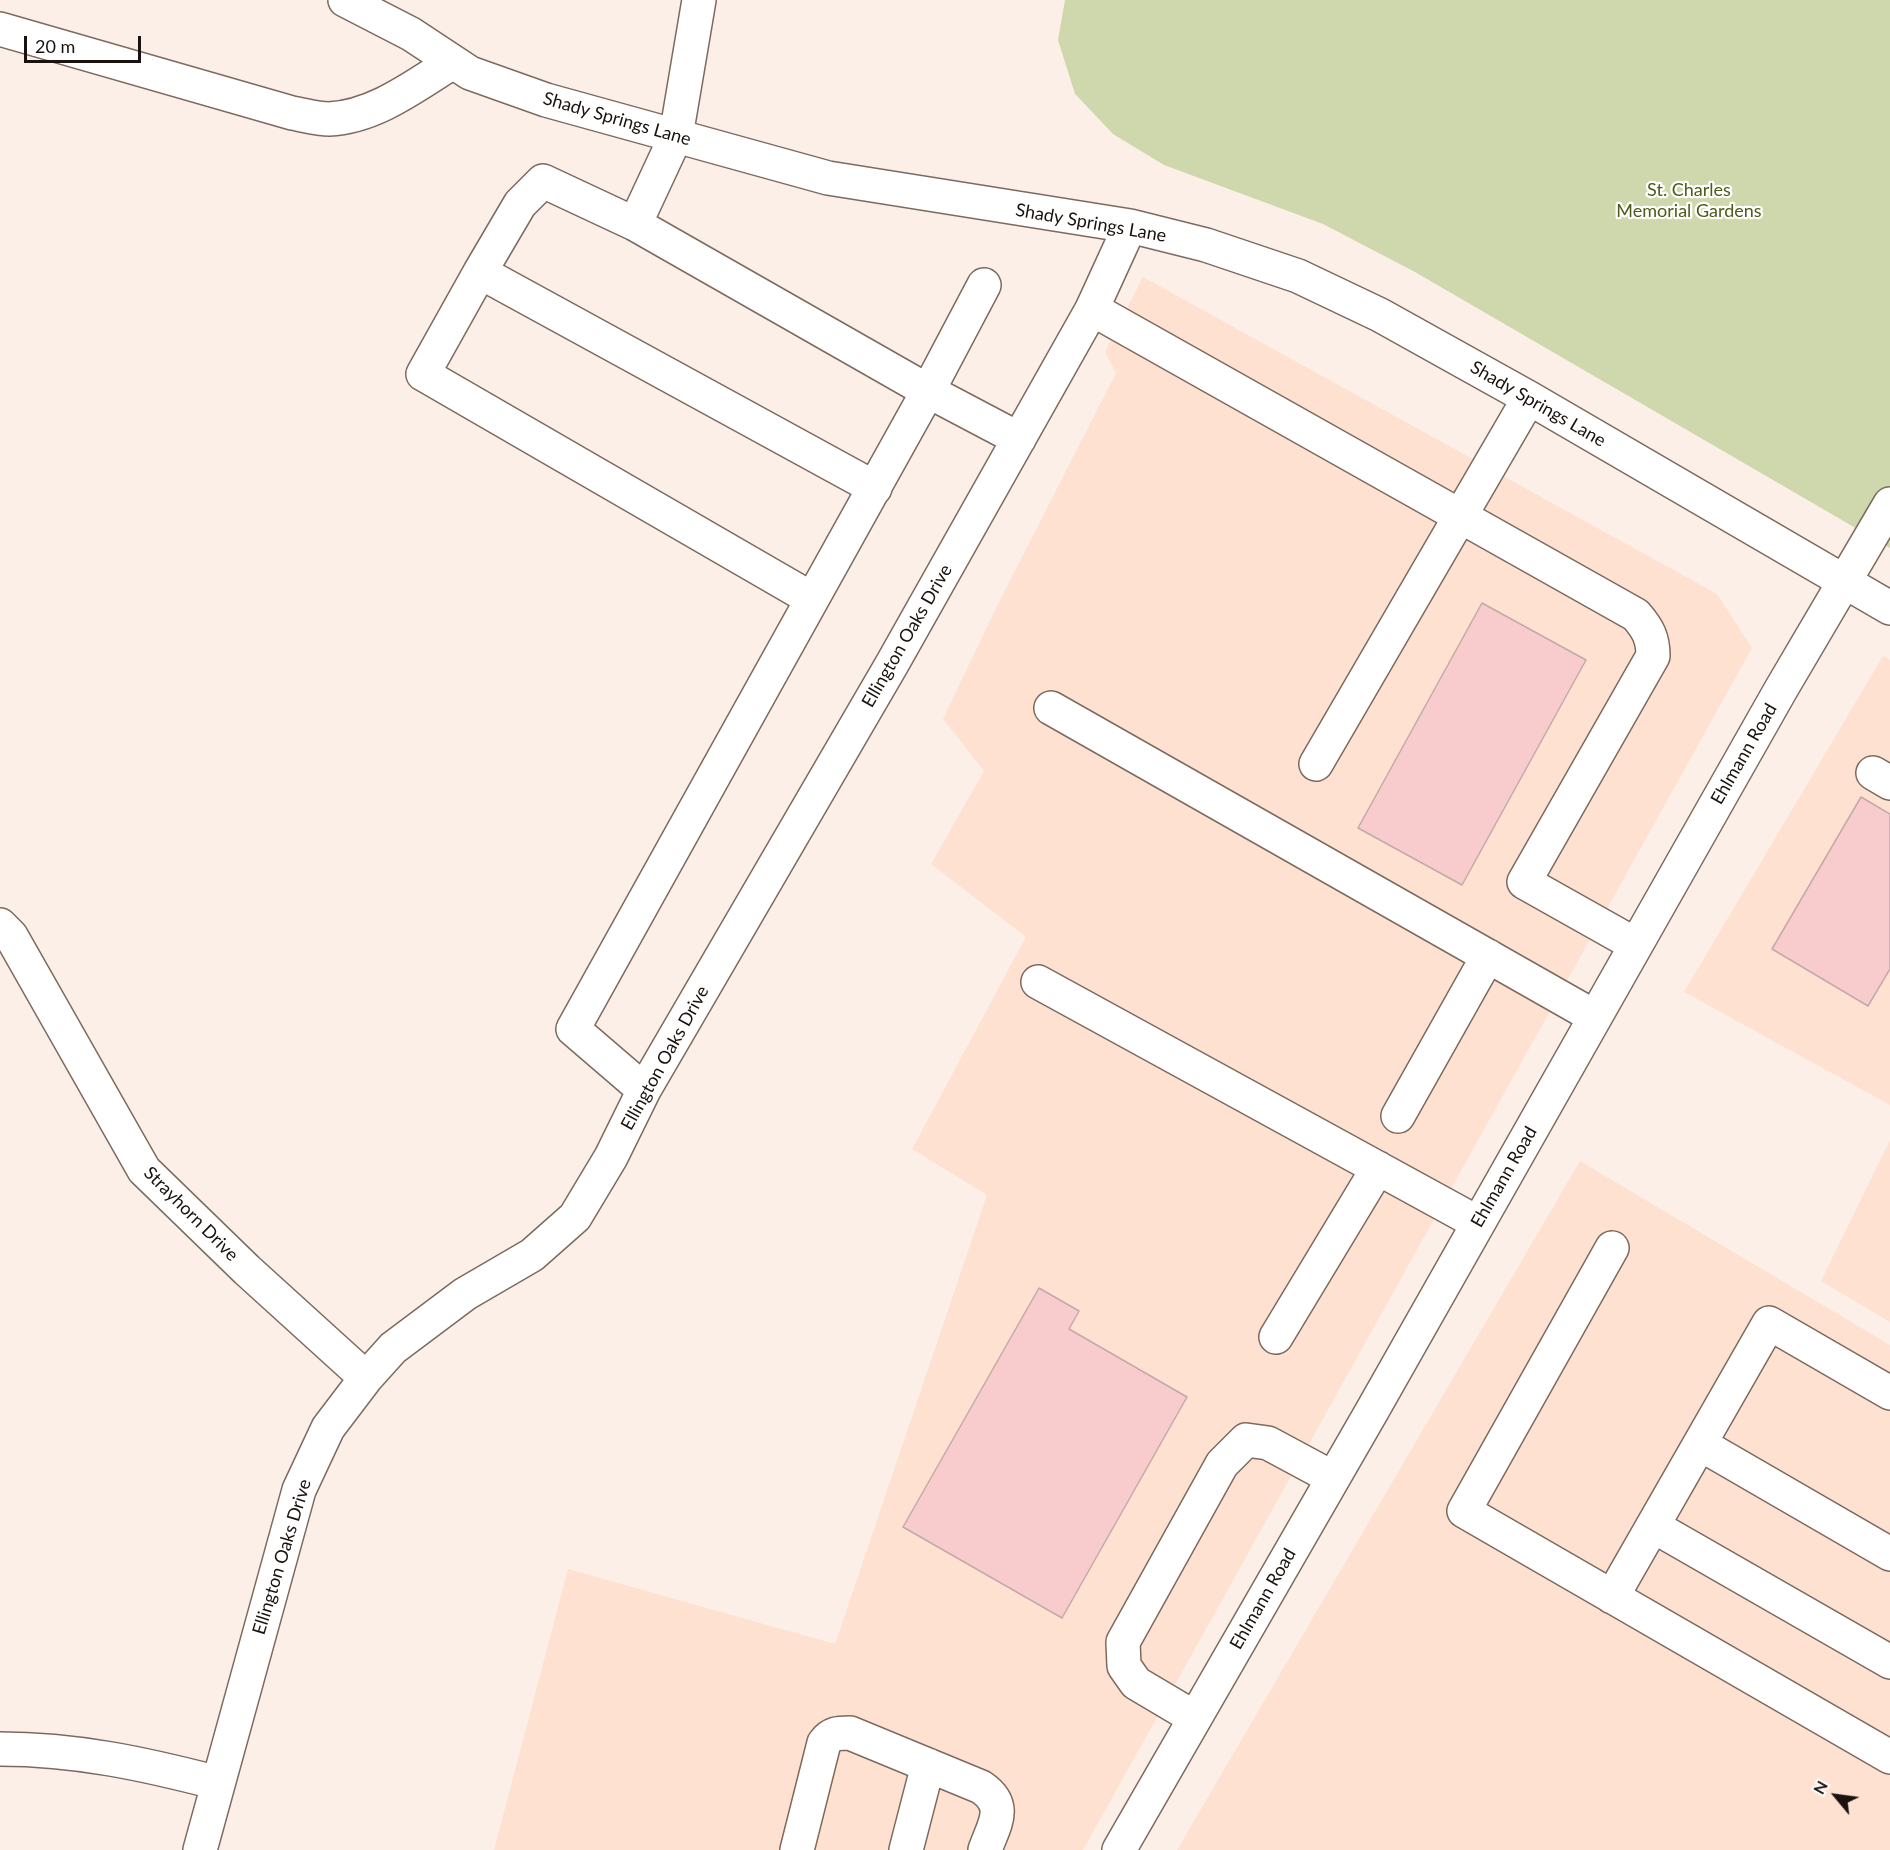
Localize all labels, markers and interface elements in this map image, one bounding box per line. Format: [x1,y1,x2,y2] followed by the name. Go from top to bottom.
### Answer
[27,24,144,62] scale bar
[35,35,75,57] text: 20 m
[541,88,693,150] street label: Shady Springs Lane
[1616,179,1762,222] park label: St. Charles Memorial Gardens
[1014,199,1168,247] street label: Shady Springs Lane
[1467,356,1609,452] street label: Shady Springs Lane
[857,561,957,711] street label: Ellington Oaks Drive
[1706,700,1782,808] street label: Ehlmann Road
[616,982,714,1134] street label: Ellington Oaks Drive
[1466,1123,1542,1231] street label: Ehlmann Road
[139,1162,243,1266] street label: Strayhorn Drive
[248,1477,316,1637] street label: Ellington Oaks Drive
[1225,1545,1301,1653] street label: Ehlmann Road
[1806,1766,1866,1826] north arrow
[1809,1777,1831,1797] text: N

